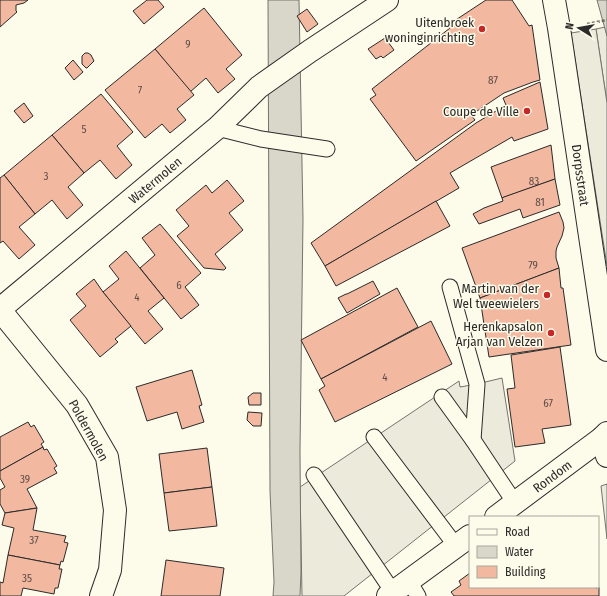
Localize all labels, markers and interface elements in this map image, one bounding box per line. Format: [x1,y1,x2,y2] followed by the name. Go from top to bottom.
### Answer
[559,8,599,48] north arrow
[385,15,475,45] place label: Uitenbroek woninginrichting
[563,22,577,31] text: N
[477,24,487,34] marker: Uitenbroek woninginrichting
[185,38,191,51] house number: 9
[488,74,498,87] house number: 87
[138,84,143,97] house number: 7
[443,104,519,119] place label: Coupe de Ville
[522,106,532,116] marker: Coupe de Ville
[81,123,87,136] house number: 5
[569,143,592,208] street label: Dorpsstraat
[126,154,185,207] street label: Watermolen
[44,170,49,183] house number: 3
[529,175,539,188] house number: 83
[535,196,545,209] house number: 81
[528,259,538,272] house number: 79
[176,279,182,292] house number: 6
[453,281,539,311] place label: Martin van der Wel tweewielers
[542,290,552,300] marker: Martin van der Wel tweewielers
[134,291,140,304] house number: 4
[456,319,543,349] place label: Herenkapsalon Arjan van Velzen
[546,328,556,338] marker: Herenkapsalon Arjan van Velzen
[382,371,388,384] house number: 4
[66,397,112,464] street label: Poldermolen
[543,397,553,410] house number: 67
[530,457,575,496] street label: Rondom
[20,473,30,486] house number: 39
[469,516,599,588] legend
[505,525,530,539] text: Road
[29,534,39,547] house number: 37
[505,545,534,559] text: Water
[505,565,546,579] text: Building
[22,572,32,585] house number: 35

